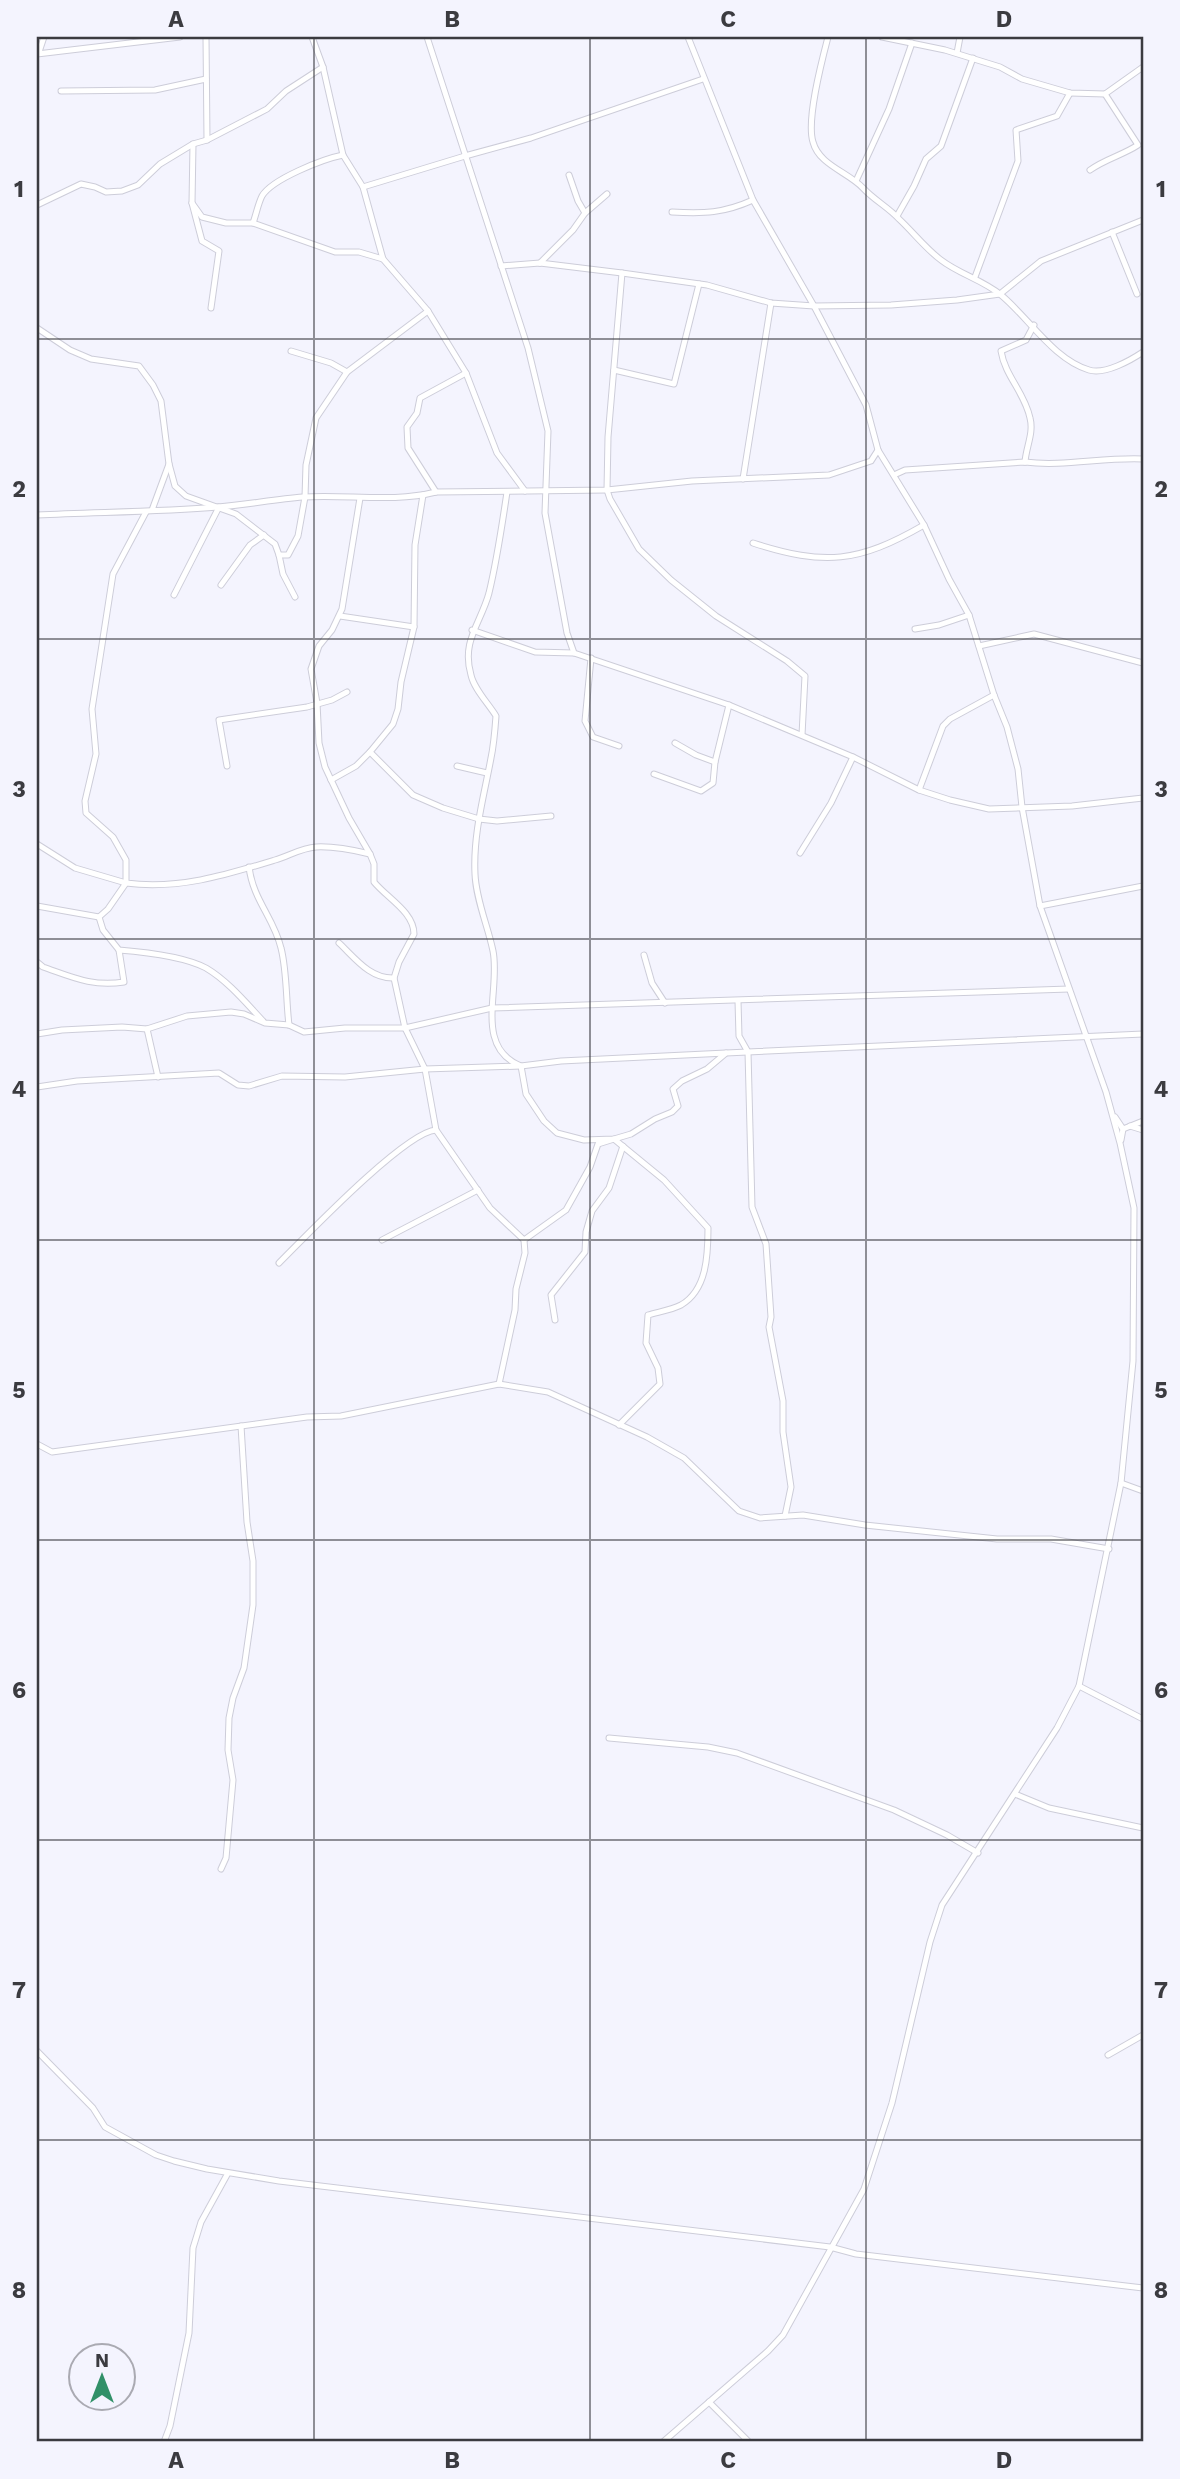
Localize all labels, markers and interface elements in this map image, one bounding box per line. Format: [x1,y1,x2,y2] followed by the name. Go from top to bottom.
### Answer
[168,6,184,33] text: A
[444,6,460,33] text: B
[720,6,736,33] text: C
[996,6,1012,33] text: D
[14,176,24,203] text: 1
[1156,176,1166,203] text: 1
[12,476,26,503] text: 2
[1154,476,1168,503] text: 2
[12,776,26,803] text: 3
[1154,776,1168,803] text: 3
[12,1076,27,1103] text: 4
[1154,1076,1169,1103] text: 4
[12,1377,26,1404] text: 5
[1154,1377,1168,1404] text: 5
[12,1677,26,1704] text: 6
[1154,1677,1168,1704] text: 6
[12,1977,26,2004] text: 7
[1154,1977,1168,2004] text: 7
[12,2277,26,2304] text: 8
[1154,2277,1168,2304] text: 8
[66,2342,136,2412] north arrow
[95,2349,109,2372] text: N
[168,2447,184,2474] text: A
[444,2447,460,2474] text: B
[720,2447,736,2474] text: C
[996,2447,1012,2474] text: D

